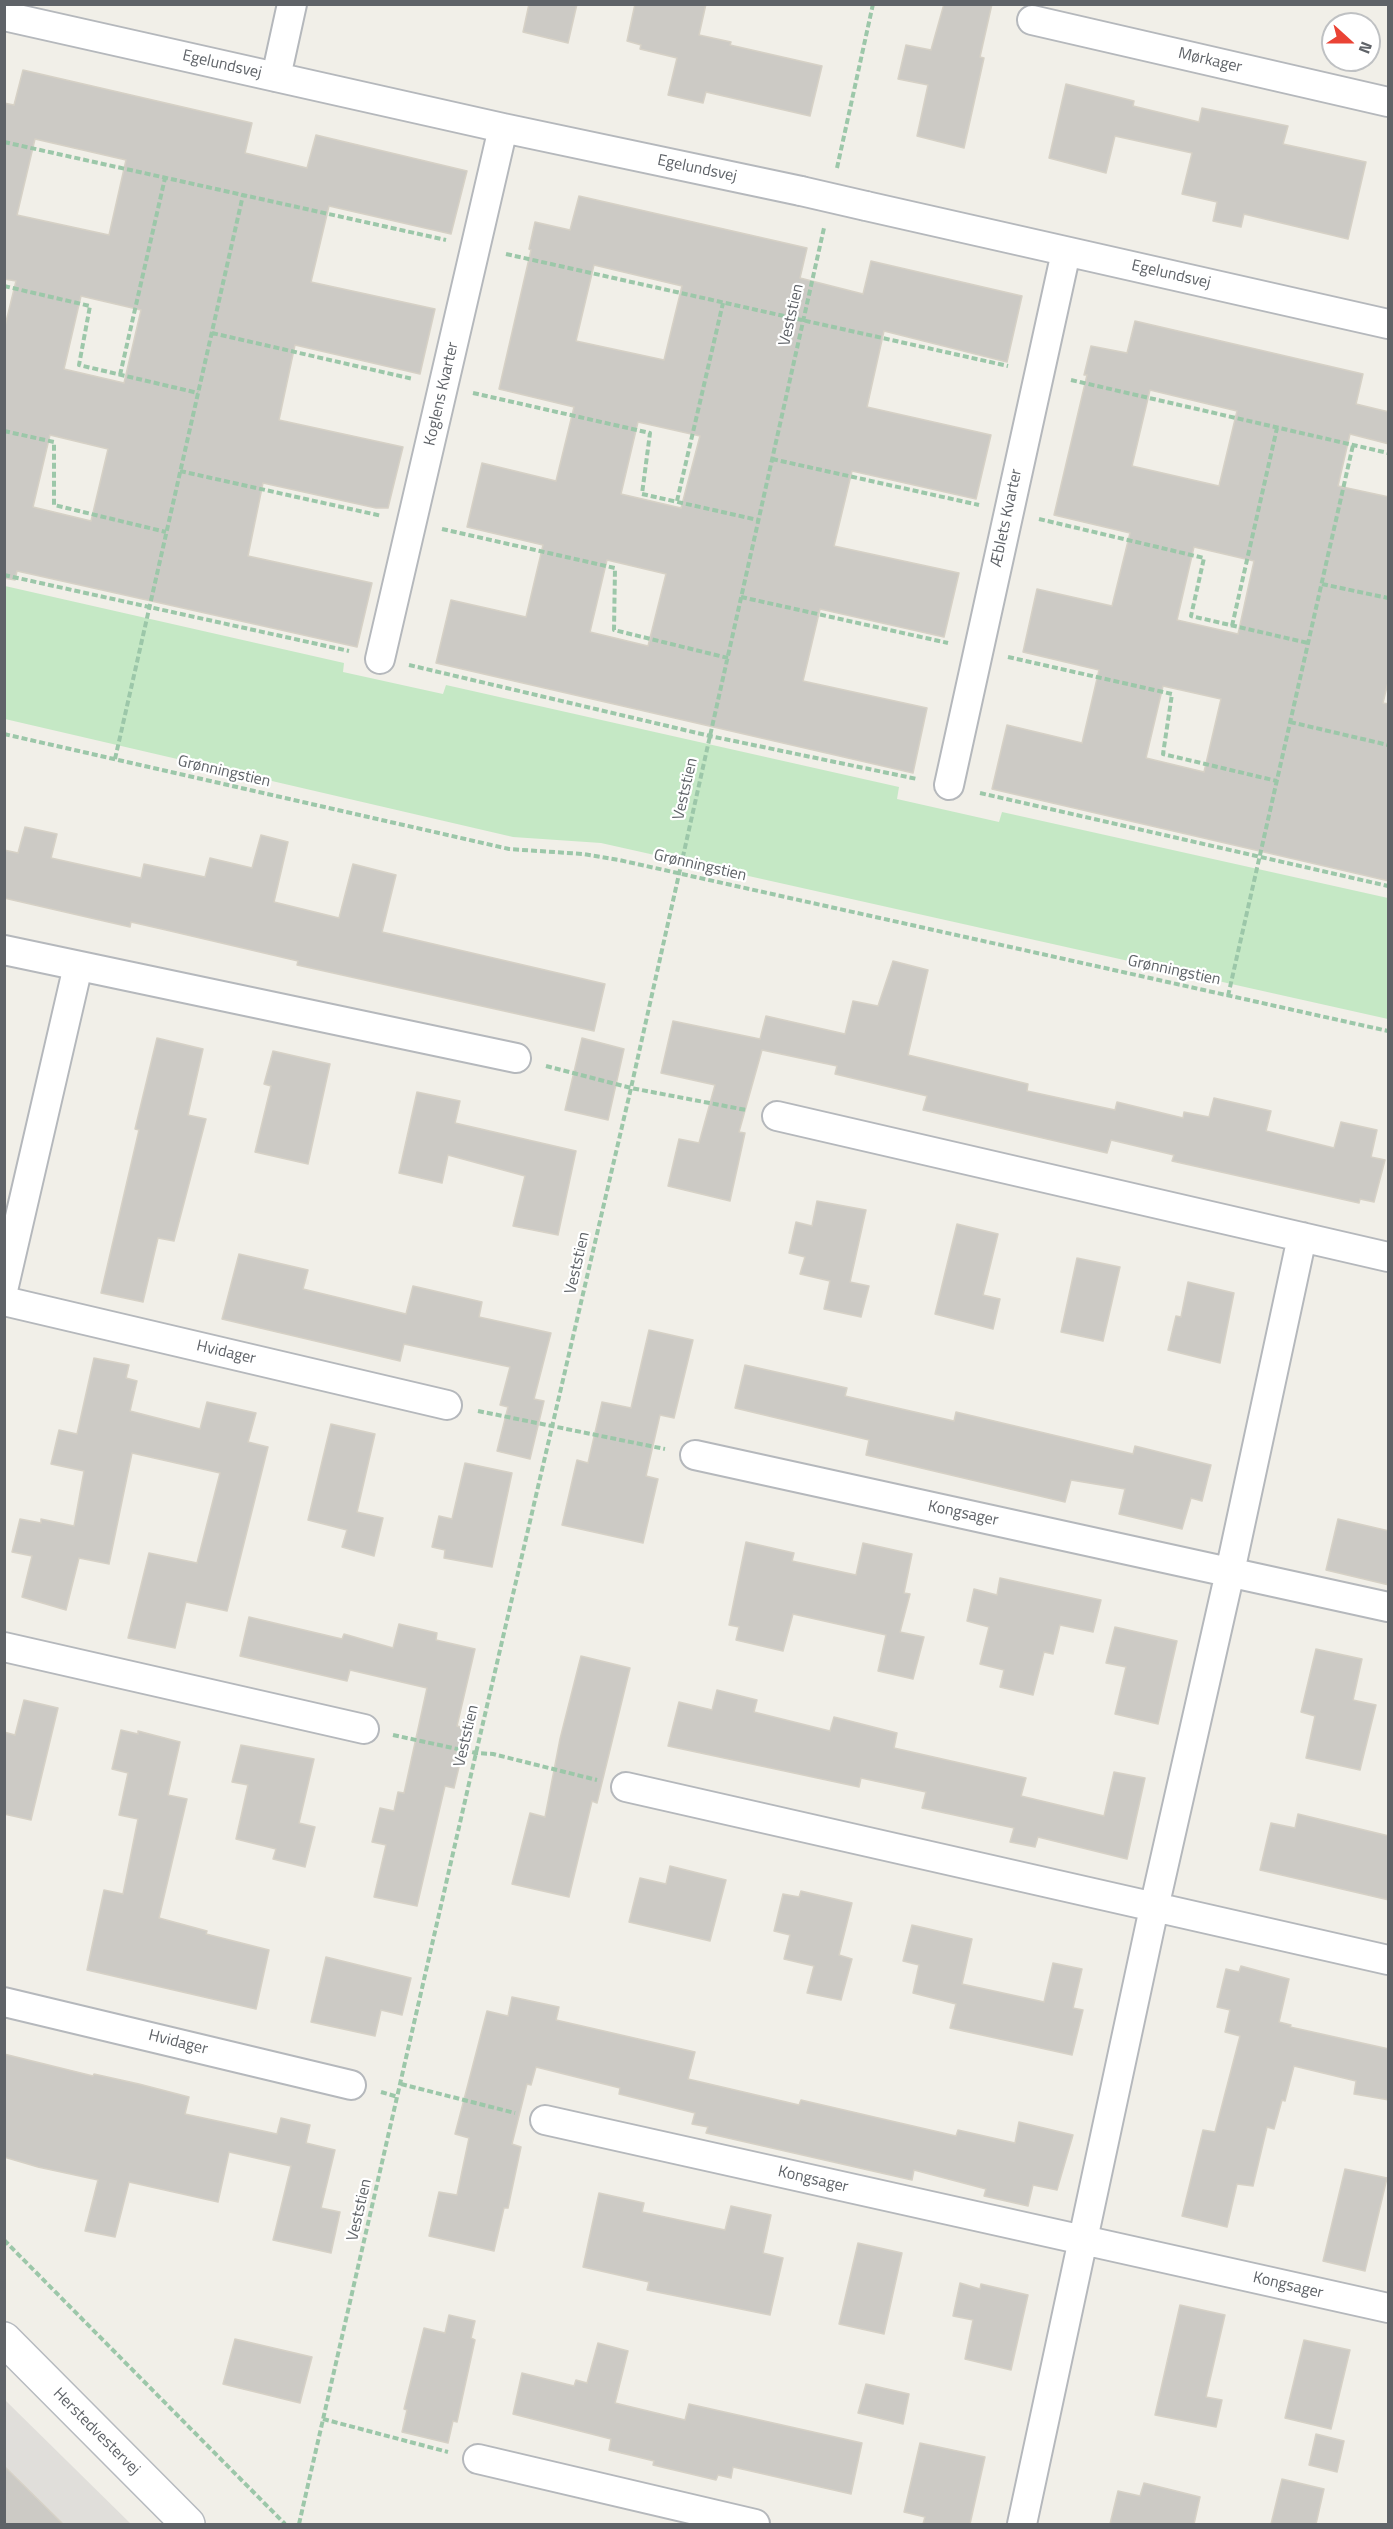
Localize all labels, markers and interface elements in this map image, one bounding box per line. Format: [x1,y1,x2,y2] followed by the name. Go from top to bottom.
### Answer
[1321,12,1381,72] north arrow
[1353,38,1379,57] text: N
[1176,44,1244,78] street label: Mørkager
[181,47,263,83] street label: Egelundsvej
[656,151,738,187] street label: Egelundsvej
[1130,257,1212,293] street label: Egelundsvej
[776,282,808,348] street label: Veststien
[421,340,463,448] street label: Koglens Kvarter
[987,467,1027,569] street label: Æblets Kvarter
[176,752,272,792] street label: Grønningstien
[670,756,702,822] street label: Veststien
[652,846,748,886] street label: Grønningstien
[1126,952,1222,990] street label: Grønningstien
[562,1230,594,1296] street label: Veststien
[194,1337,258,1369] street label: Hvidager
[926,1497,1000,1531] street label: Kongsager
[451,1703,483,1769] street label: Veststien
[146,2026,210,2060] street label: Hvidager
[776,2163,850,2197] street label: Kongsager
[344,2177,376,2243] street label: Veststien
[1251,2269,1325,2303] street label: Kongsager
[48,2384,144,2480] street label: Herstedvestervej

